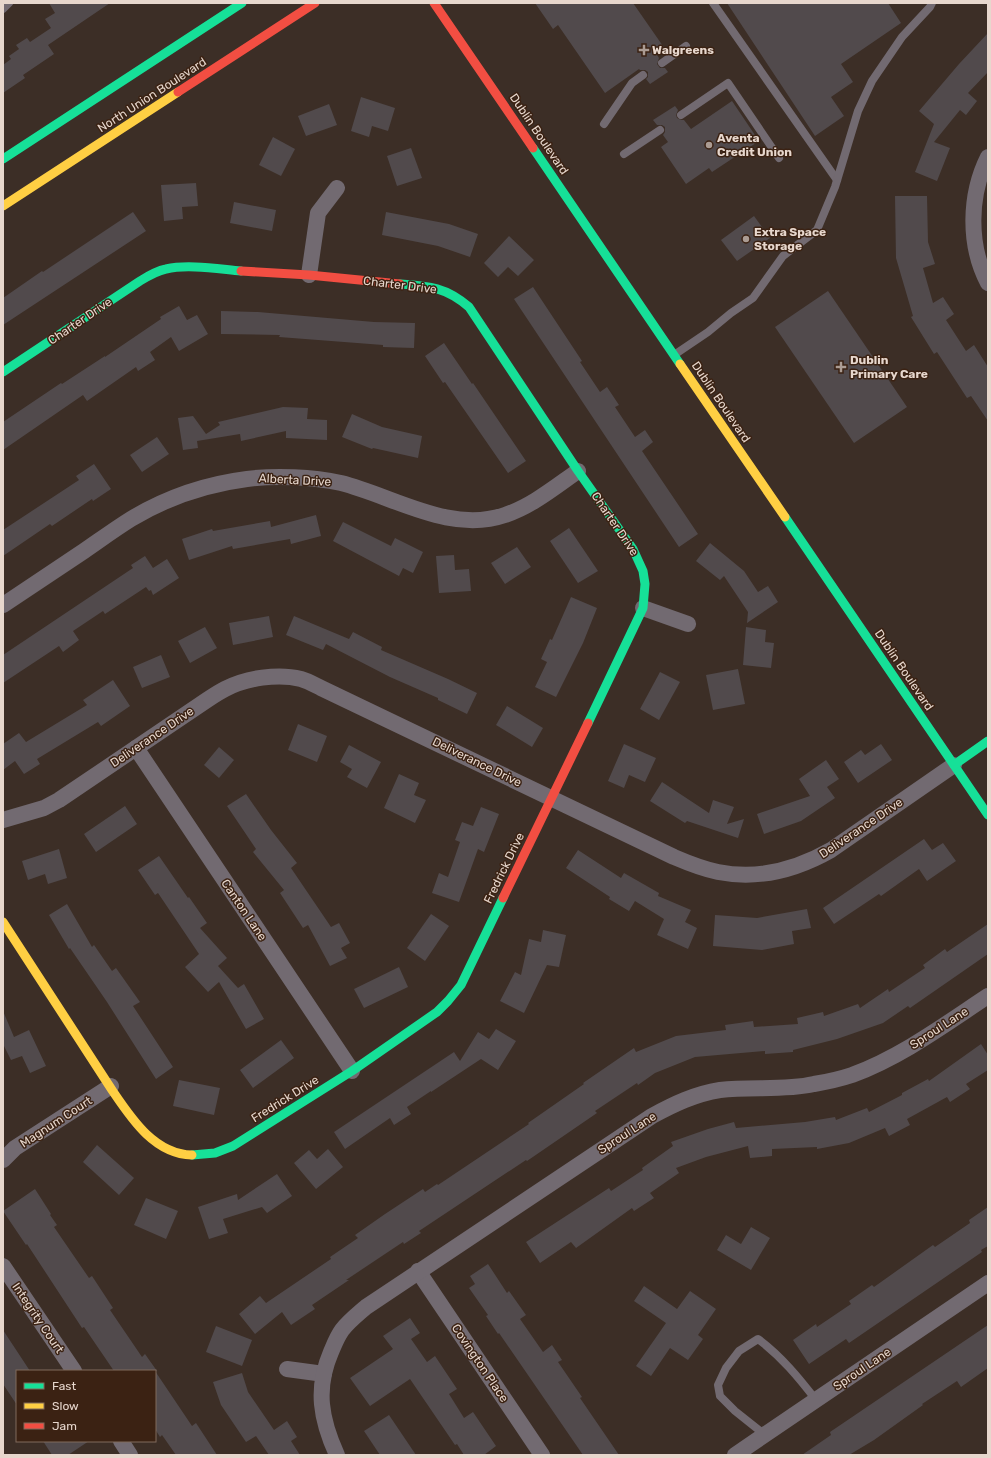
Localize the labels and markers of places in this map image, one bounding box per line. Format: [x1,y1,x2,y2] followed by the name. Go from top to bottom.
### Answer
[652,43,714,57] place label: Walgreens
[639,45,649,55] marker: Walgreens
[717,131,792,159] place label: Aventa Credit Union
[704,140,714,150] marker: Aventa Credit Union
[754,225,826,253] place label: Extra Space Storage
[741,234,751,244] marker: Extra Space Storage
[850,353,928,381] place label: Dublin Primary Care
[835,361,847,373] marker: Dublin Primary Care

